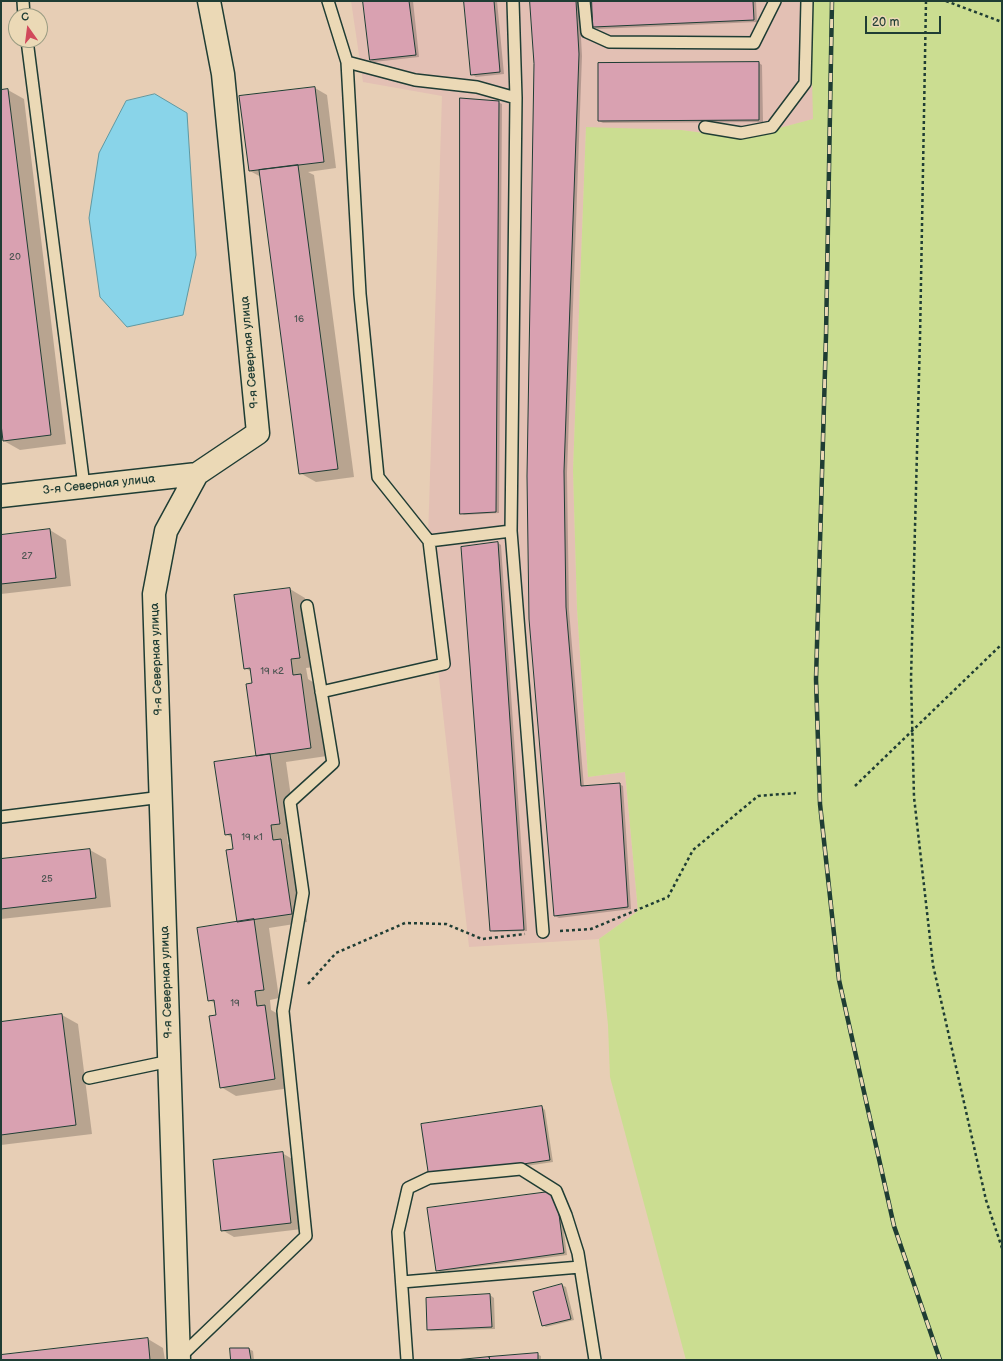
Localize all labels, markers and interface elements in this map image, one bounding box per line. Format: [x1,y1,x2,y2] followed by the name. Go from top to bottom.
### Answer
[8,8,48,48] north arrow
[867,8,943,34] scale bar
[20,10,31,24] text: С
[872,15,899,30] text: 20 m
[9,251,21,263] house number: 20
[238,295,262,409] street label: 9-я Северная улица
[294,313,304,325] house number: 16
[42,472,156,498] street label: 3-я Северная улица
[22,550,32,562] house number: 27
[148,602,166,716] street label: 9-я Северная улица
[260,665,284,677] house number: 19 к2
[241,831,263,843] house number: 19 к1
[41,873,53,885] house number: 25
[158,925,176,1039] street label: 9-я Северная улица
[230,997,240,1009] house number: 19

